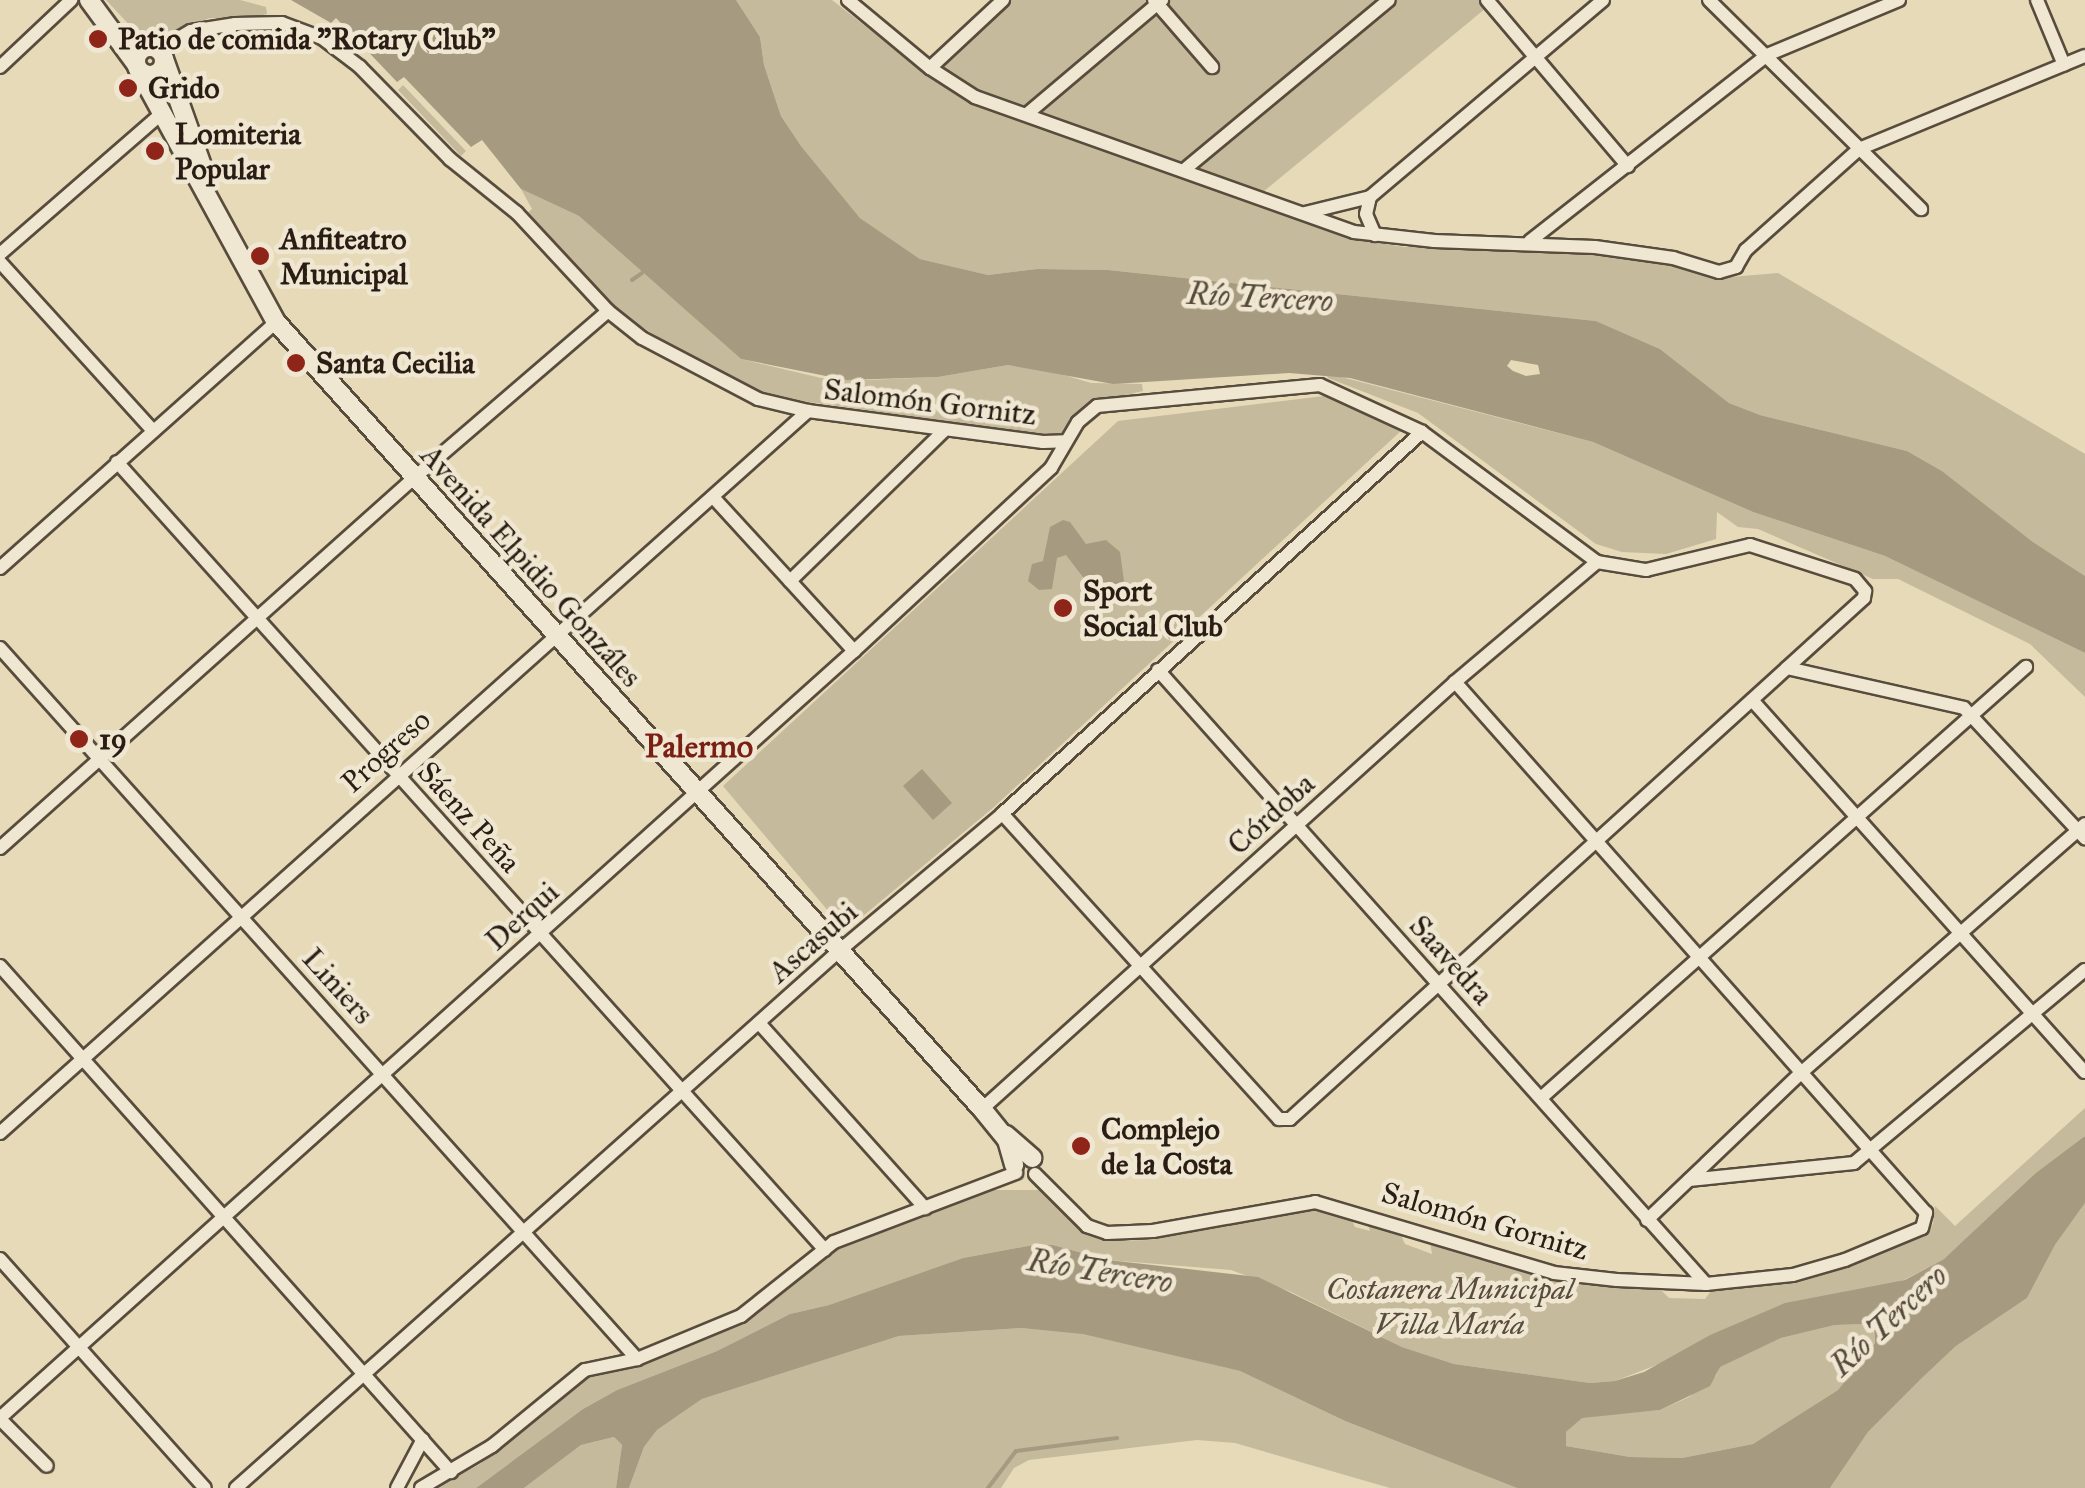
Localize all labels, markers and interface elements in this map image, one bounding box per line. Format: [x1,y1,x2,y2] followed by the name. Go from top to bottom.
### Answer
[118,21,495,57] place label: Patio de comida "Rotary Club"
[87,28,109,50] marker: Patio de comida "Rotary Club"
[148,70,220,106] place label: Grido
[117,77,139,99] marker: Grido
[175,116,301,186] place label: Lomiteria Popular
[144,140,166,162] marker: Lomiteria Popular
[280,221,408,292] place label: Anfiteatro Municipal
[249,245,271,267] marker: Anfiteatro Municipal
[1186,275,1334,321] water label: Río Tercero
[316,345,475,381] place label: Santa Cecilia
[285,352,307,374] marker: Santa Cecilia
[822,371,1038,433] street label: Salomón Gornitz
[413,438,649,694] street label: Avenida Elpidio Gonzáles
[1083,573,1223,644] place label: Sport Social Club
[1052,597,1074,619] marker: Sport Social Club
[334,702,438,800] street label: Progreso
[99,721,127,757] place label: 19
[68,728,90,750] marker: 19
[645,728,753,766] district label: Palermo
[410,754,528,880] street label: Sáenz Peña
[1220,766,1322,862] street label: Córdoba
[478,874,566,958] street label: Derqui
[761,894,865,990] street label: Ascasubi
[1402,908,1500,1012] street label: Saavedra
[295,941,381,1031] street label: Liniers
[1101,1111,1232,1182] place label: Complejo de la Costa
[1070,1135,1092,1157] marker: Complejo de la Costa
[1377,1174,1593,1268] street label: Salomón Gornitz
[1025,1242,1175,1302] water label: Río Tercero
[1822,1257,1956,1385] water label: Río Tercero
[1326,1271,1574,1342] park label: Costanera Municipal Villa María

